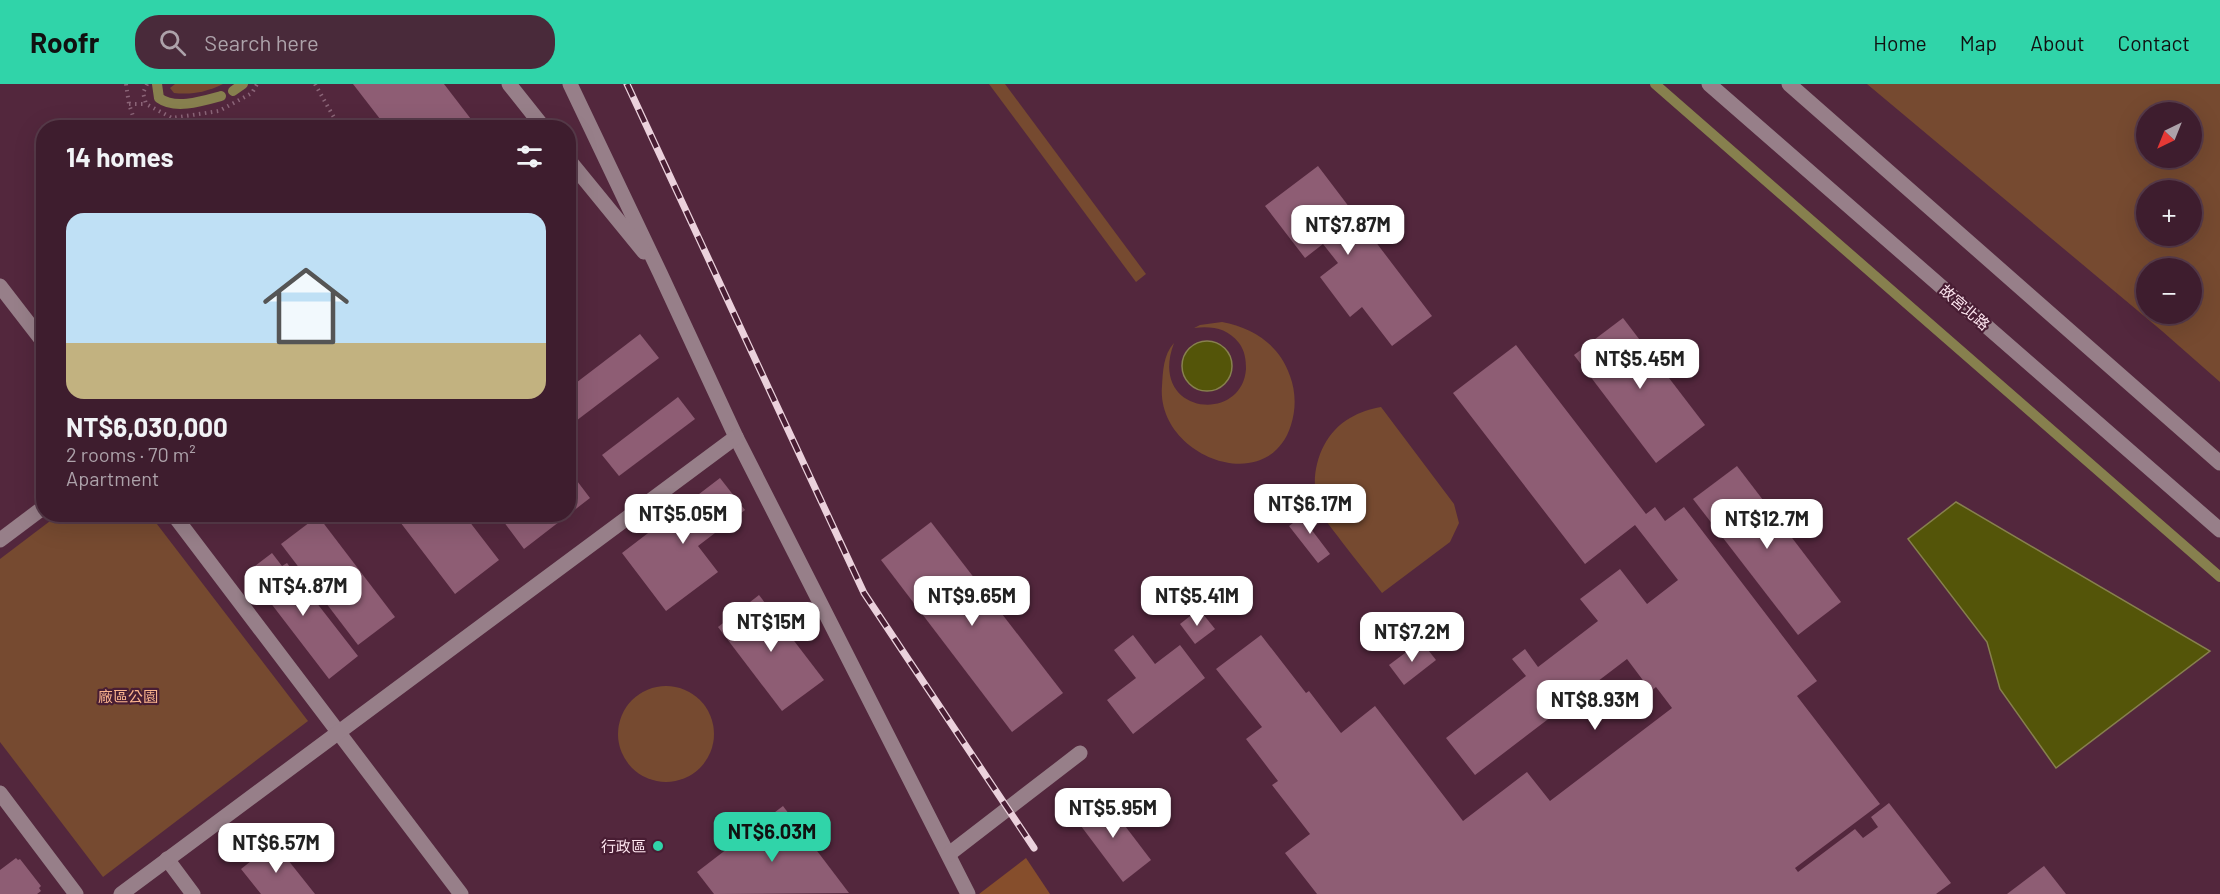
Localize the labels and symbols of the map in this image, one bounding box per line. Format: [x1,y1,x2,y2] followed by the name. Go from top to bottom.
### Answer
[2136,102,2202,168] north arrow
[1286,205,1410,256] pin: NT$7.87M
[1936,281,1994,333] street label: 故宮北路
[1578,339,1702,390] pin: NT$5.45M
[1248,484,1372,535] pin: NT$6.17M
[621,494,745,545] pin: NT$5.05M
[1705,499,1829,550] pin: NT$12.7M
[241,566,365,617] pin: NT$4.87M
[910,576,1034,627] pin: NT$9.65M
[1135,576,1259,627] pin: NT$5.41M
[722,602,820,653] pin: NT$15M
[1357,612,1467,663] pin: NT$7.2M
[1533,680,1657,731] pin: NT$8.93M
[98,687,158,705] park label: 廠區公園
[1051,788,1175,839] pin: NT$5.95M
[710,812,834,863] pin: NT$6.03M
[214,823,338,874] pin: NT$6.57M
[601,837,646,855] place label: 行政區
[651,839,665,853] marker: 行政區

